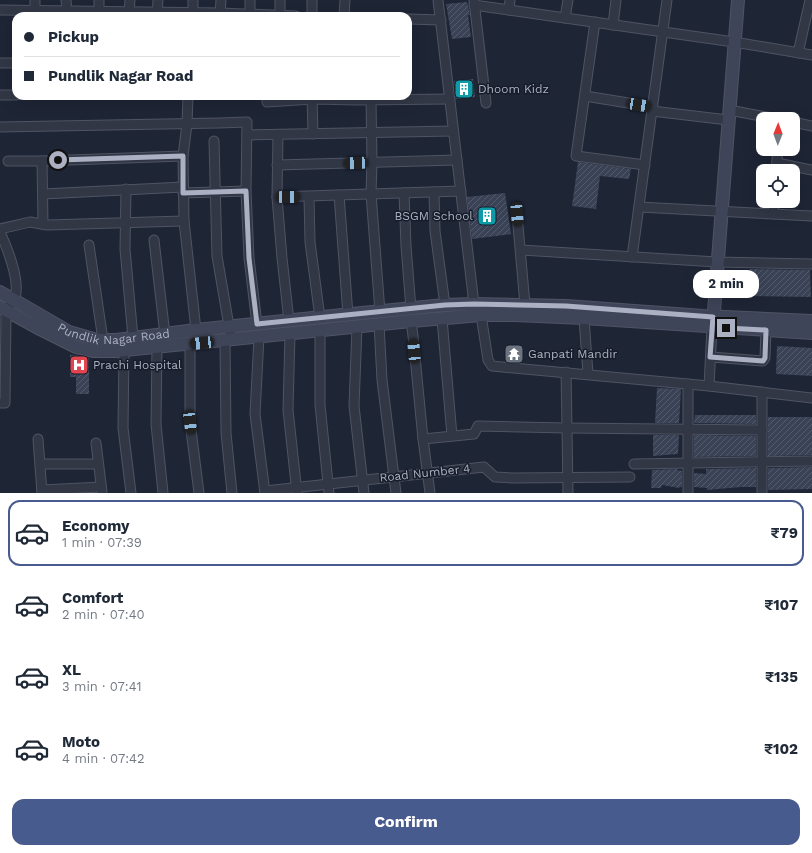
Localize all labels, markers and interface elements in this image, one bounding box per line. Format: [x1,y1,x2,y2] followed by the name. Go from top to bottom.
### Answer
[48,28,99,46] text: Pickup
[48,67,193,85] text: Pundlik Nagar Road
[453,78,475,100] building icon: Dhoom Kidz
[478,82,549,96] place label: Dhoom Kidz
[626,97,652,113] car
[756,112,800,156] north arrow
[756,112,800,208] map controls
[49,151,67,169] route start
[344,157,368,169] car
[756,164,800,208] button: locate
[276,191,300,203] car
[510,202,524,226] car
[476,205,498,227] building icon: BSGM School
[395,209,473,223] place label: BSGM School
[693,270,759,298] callout: 2 min
[708,276,744,291] text: 2 min
[717,319,735,337] route end
[55,320,171,347] street label: Pundlik Nagar Road
[189,336,215,350] car
[407,339,421,363] car
[503,343,525,365] temple icon: Ganpati Mandir
[528,347,617,361] place label: Ganpati Mandir
[68,354,90,376] hospital icon: Prachi Hospital
[93,358,182,372] place label: Prachi Hospital
[183,409,197,435] car
[379,461,471,485] street label: Road Number 4
[14,515,50,551] icon: car
[62,517,129,535] text: Economy
[771,524,798,542] text: ₹79
[62,535,142,550] text: 1 min · 07:39
[14,587,50,623] icon: car
[62,589,123,607] text: Comfort
[764,596,798,614] text: ₹107
[62,607,145,622] text: 2 min · 07:40
[14,659,50,695] icon: car
[62,661,81,679] text: XL
[765,668,798,686] text: ₹135
[62,679,141,694] text: 3 min · 07:41
[14,731,50,767] icon: car
[62,733,100,751] text: Moto
[764,740,798,758] text: ₹102
[62,751,145,766] text: 4 min · 07:42
[12,799,800,845] button: Confirm

